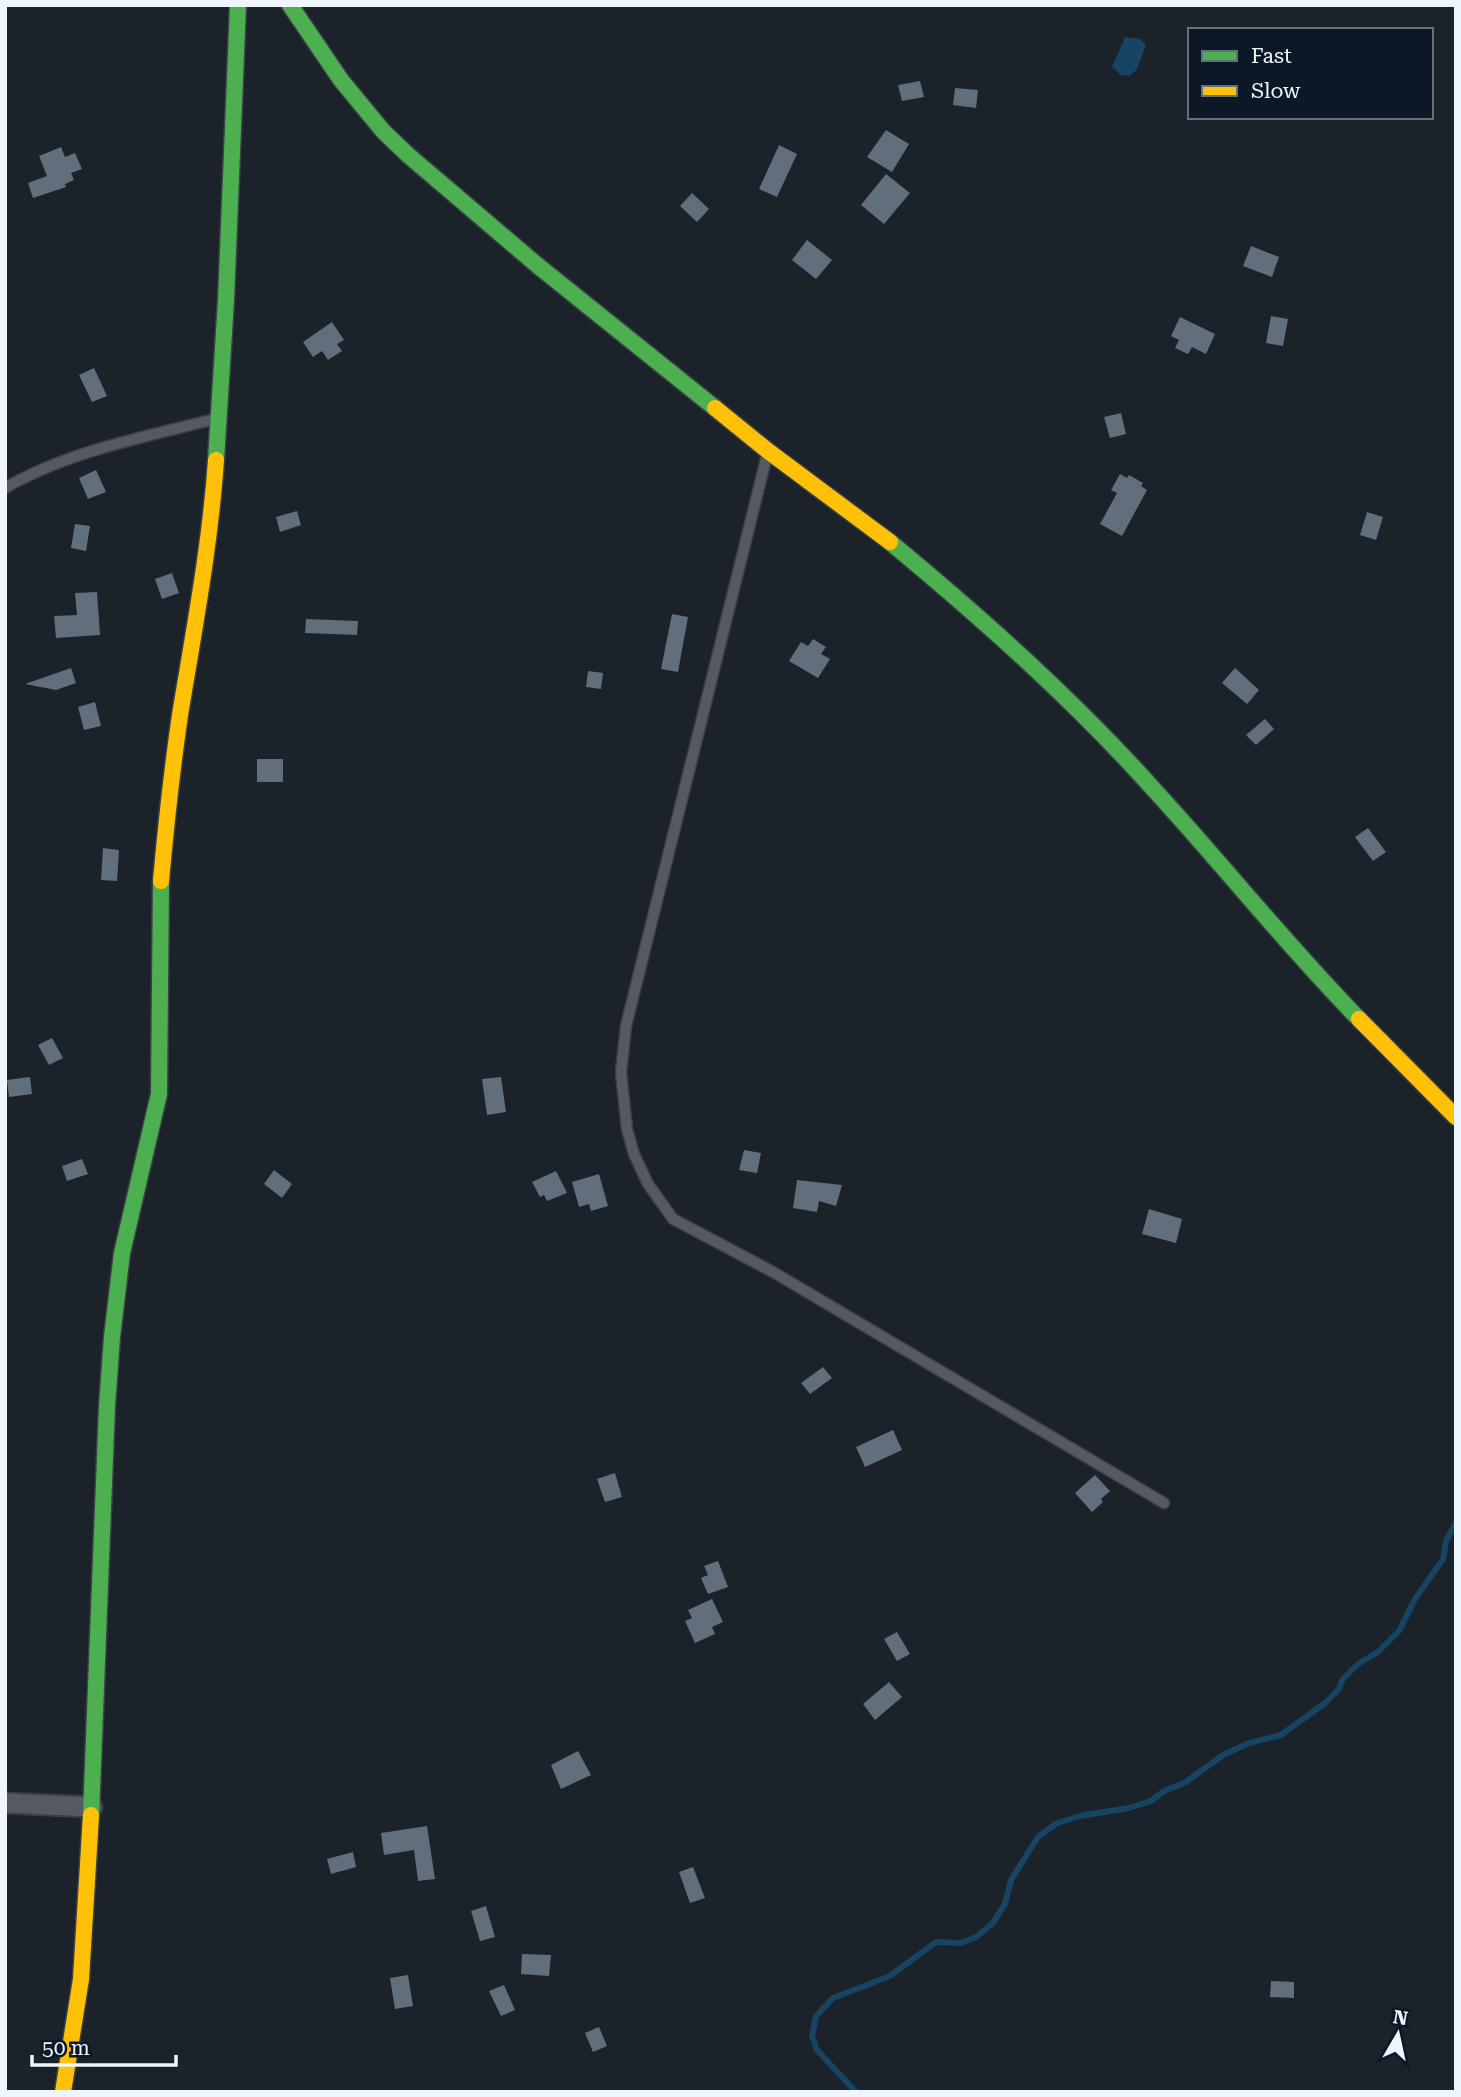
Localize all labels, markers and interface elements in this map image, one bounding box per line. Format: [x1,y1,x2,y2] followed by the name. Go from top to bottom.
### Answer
[1188,28,1433,119] legend
[1251,44,1292,68] text: Fast
[1251,79,1301,103] text: Slow
[1363,1999,1433,2069] north arrow
[1392,2005,1410,2030] text: N
[32,2024,175,2068] scale bar
[42,2036,90,2060] text: 50 m

